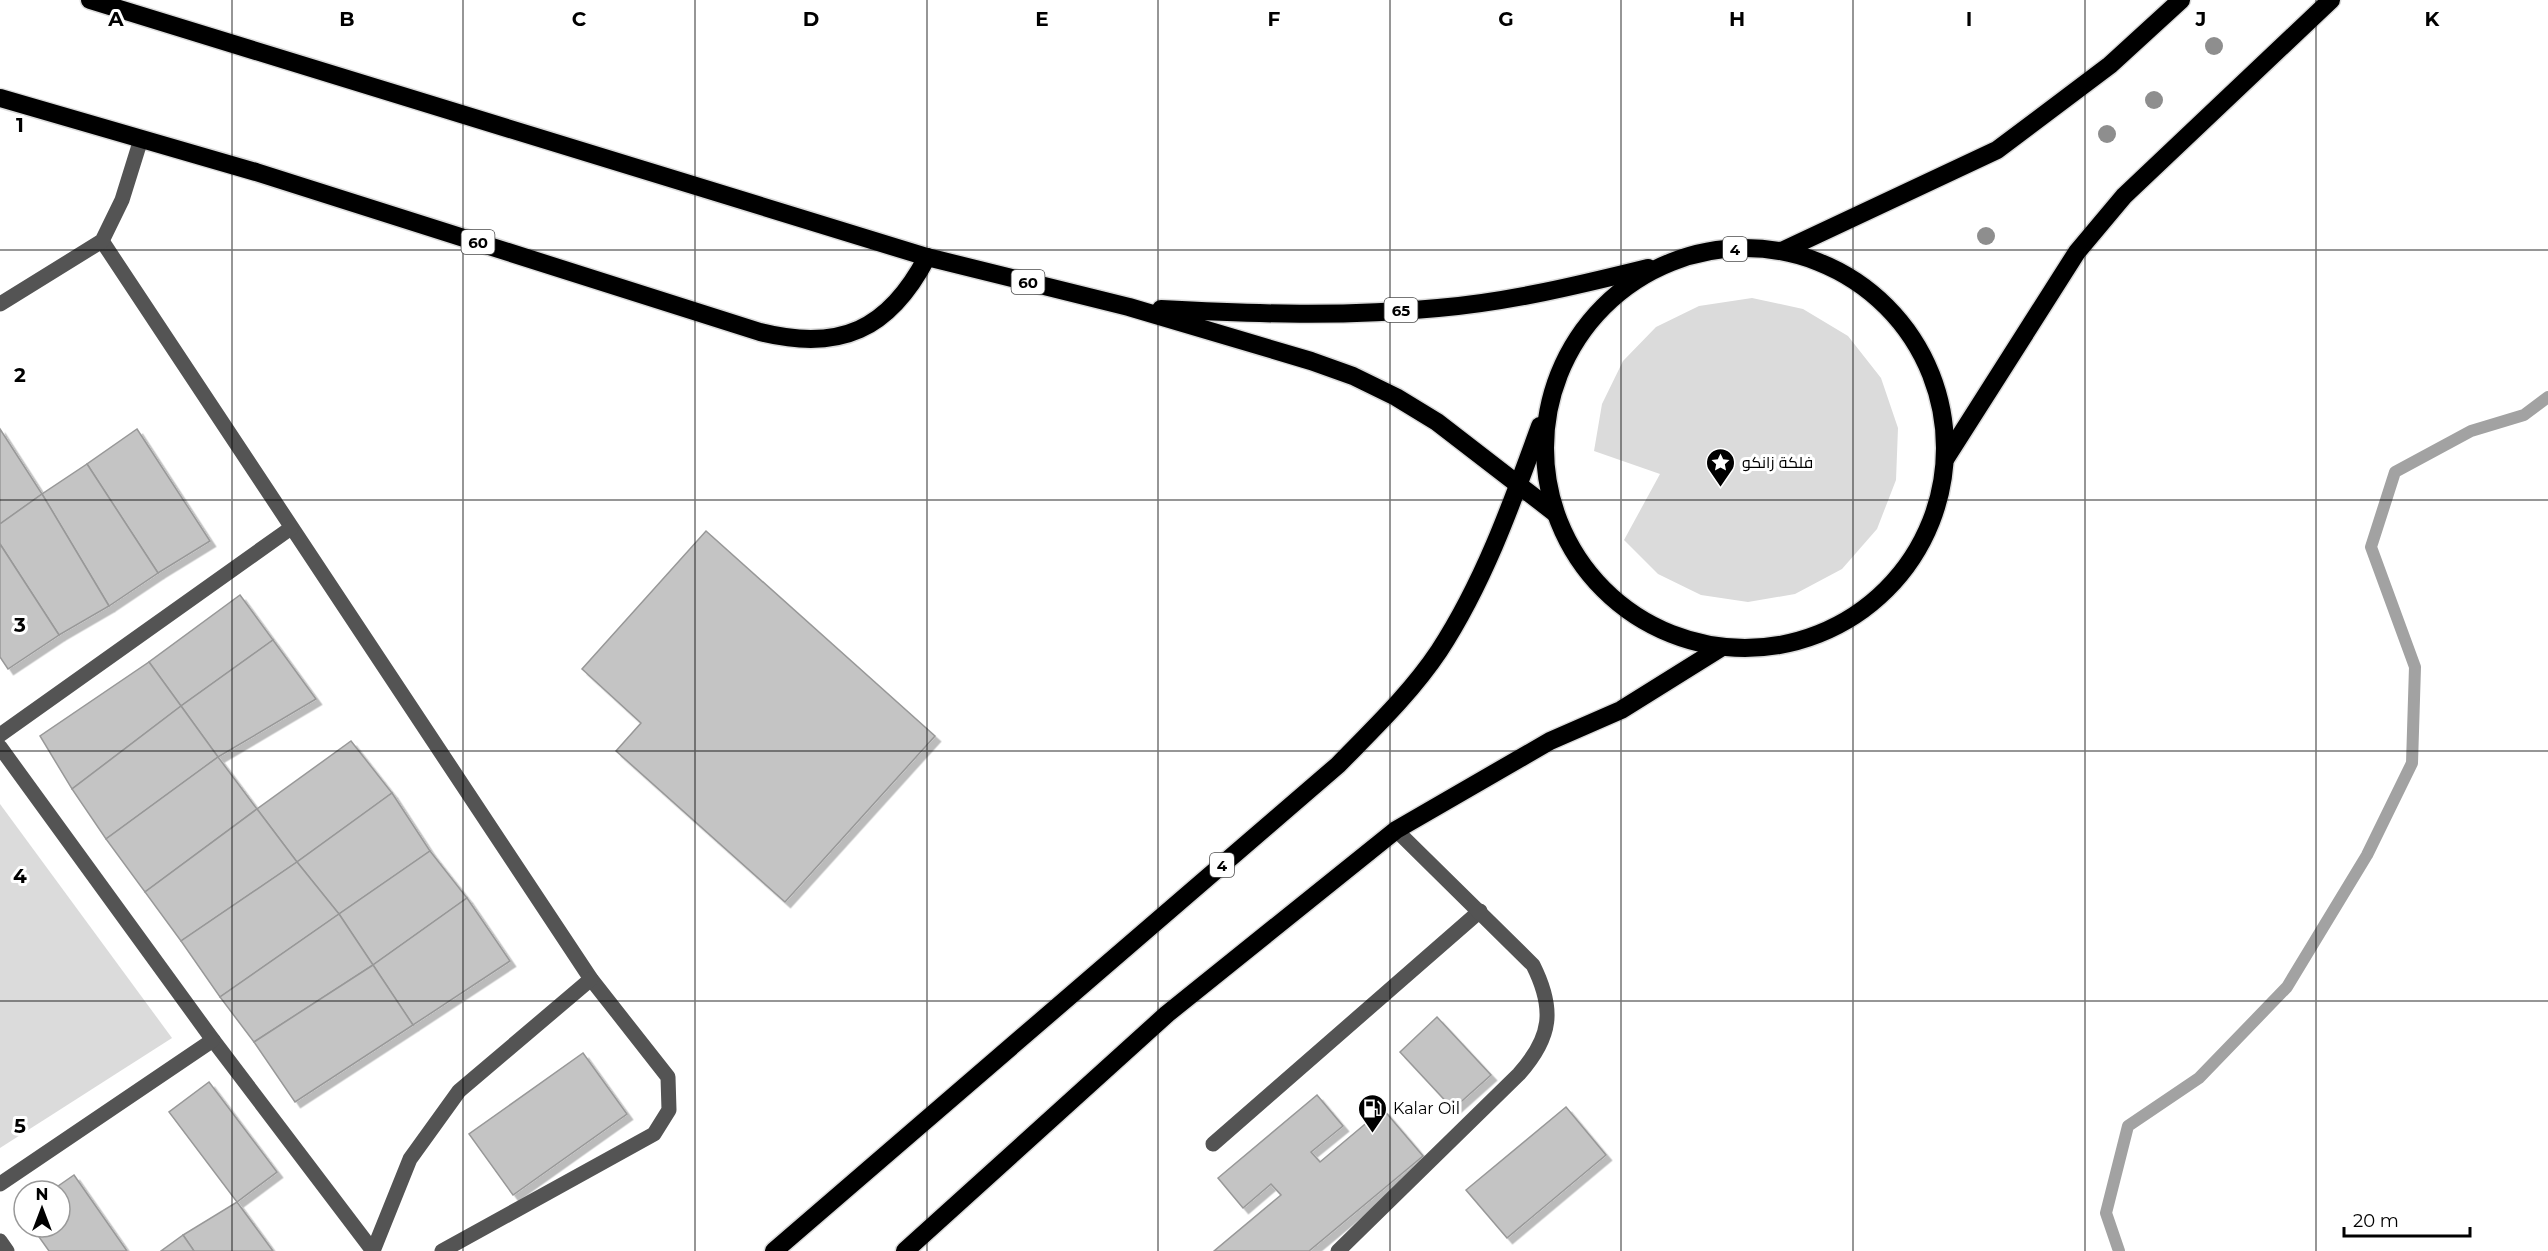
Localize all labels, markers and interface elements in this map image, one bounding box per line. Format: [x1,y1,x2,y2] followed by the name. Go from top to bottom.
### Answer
[107,7,124,31] text: A
[339,7,355,31] text: B
[572,7,587,31] text: C
[803,7,819,31] text: D
[1035,7,1049,31] text: E
[1268,7,1281,31] text: F
[1498,7,1514,31] text: G
[1729,7,1745,31] text: H
[1966,7,1972,31] text: I
[2195,7,2206,31] text: J
[2425,7,2441,31] text: K
[16,113,24,137] text: 1
[462,230,494,254] road number: 60
[1723,237,1747,261] road number: 4
[1012,270,1044,294] road number: 60
[1384,298,1418,322] road number: 65
[14,363,26,387] text: 2
[1705,446,1737,488] place icon: فلكة زانكو
[1742,453,1813,472] place label: فلكة زانكو
[13,613,26,637] text: 3
[1210,853,1234,877] road number: 4
[13,864,27,888] text: 4
[1356,1092,1388,1134] fuel station icon: Kalar Oil
[1393,1099,1460,1118] place label: Kalar Oil
[14,1114,26,1138] text: 5
[12,1179,72,1239] north arrow
[36,1185,48,1204] text: N
[2344,1200,2470,1238] scale bar
[2353,1210,2399,1232] text: 20 m

